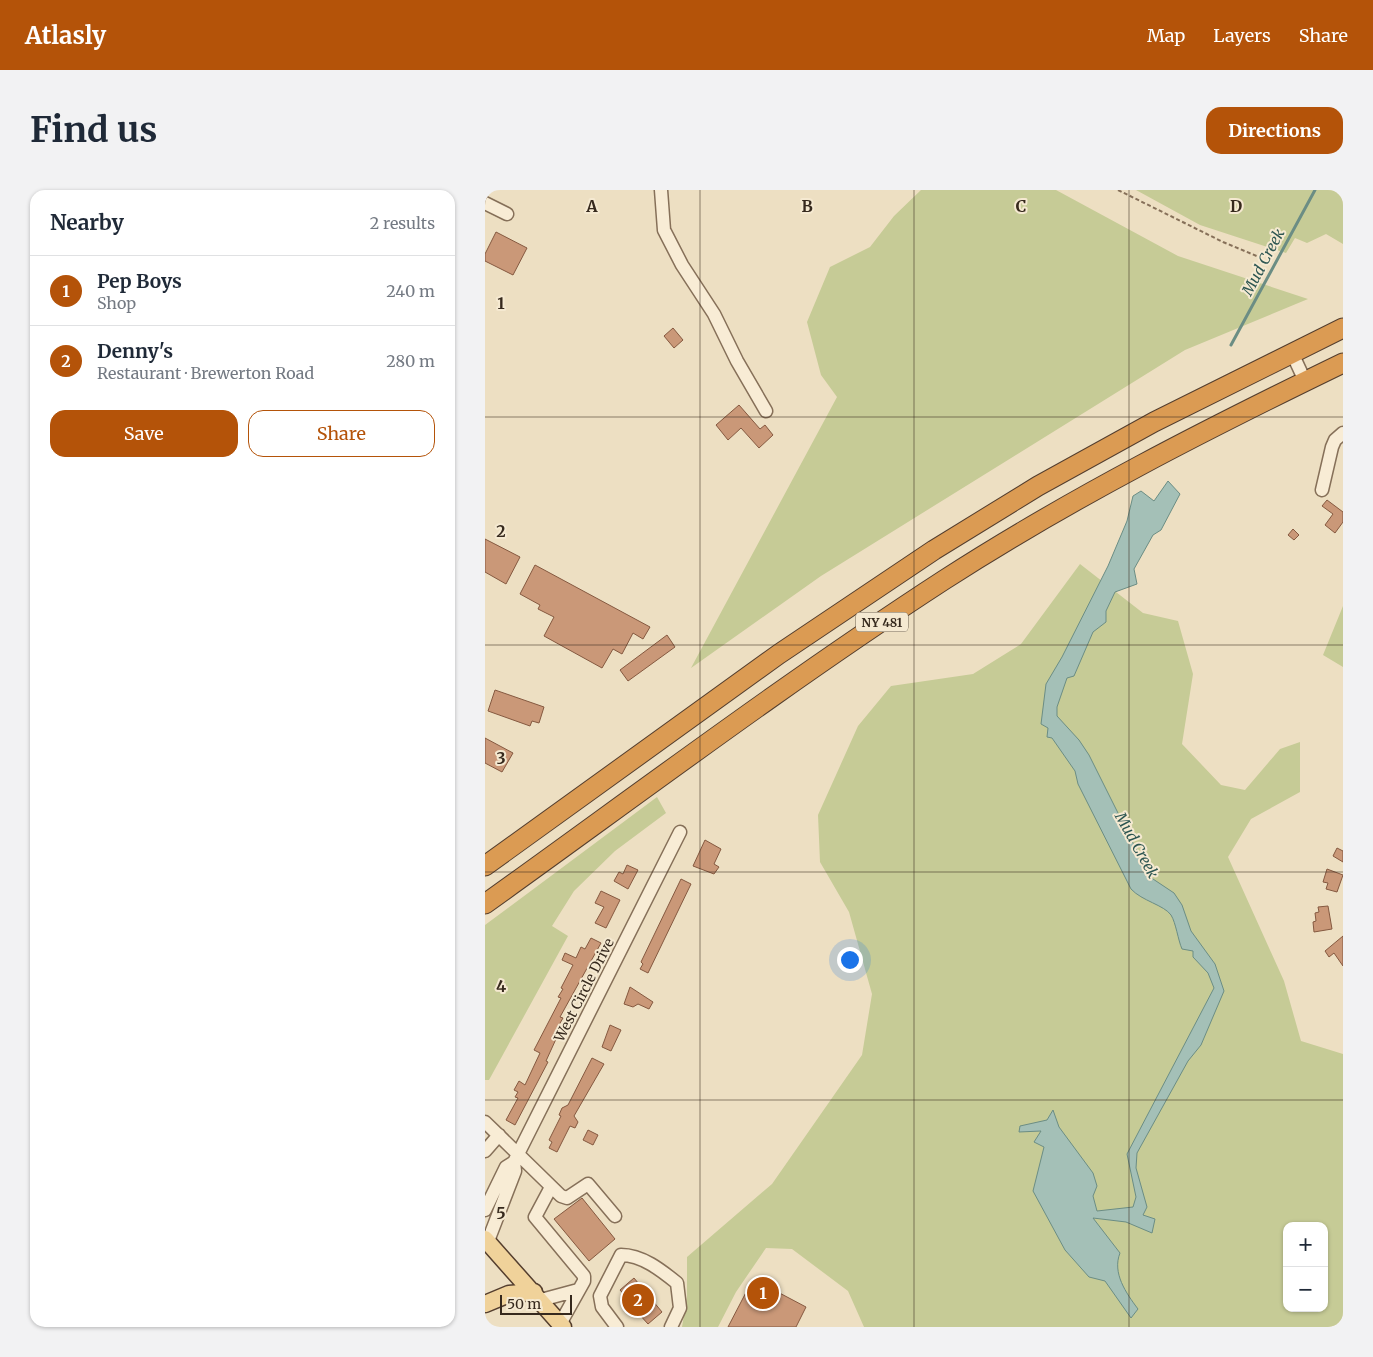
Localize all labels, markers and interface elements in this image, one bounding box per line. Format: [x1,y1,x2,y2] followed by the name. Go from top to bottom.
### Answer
[25,20,106,51] text: Atlasly
[1147,24,1185,47] text: Map
[1213,24,1271,47] text: Layers
[1299,24,1348,47] text: Share
[1206,107,1343,154] button: Directions
[30,108,157,152] text: Find us
[585,196,598,216] text: A
[801,196,813,216] text: B
[1016,196,1026,216] text: C
[1230,196,1242,216] text: D
[50,209,124,236] text: Nearby
[370,213,435,233] text: 2 results
[1237,225,1289,299] water label: Mud Creek
[97,269,182,293] text: Pep Boys
[62,281,70,301] text: 1
[386,281,435,301] text: 240 m
[97,293,136,313] text: Shop
[497,293,505,313] text: 1
[97,339,173,363] text: Denny's
[61,351,71,371] text: 2
[386,351,435,371] text: 280 m
[97,363,314,383] text: Restaurant · Brewerton Road
[50,410,238,457] button: Save
[248,410,435,457] button: Share
[496,521,506,541] text: 2
[856,612,908,632] road number: NY 481
[496,748,506,768] text: 3
[1111,808,1163,882] water label: Mud Creek
[550,935,618,1046] street label: West Circle Drive
[837,947,863,973] your location
[496,976,506,996] text: 4
[496,1203,506,1223] text: 5
[1283,1222,1328,1312] map controls
[1283,1222,1328,1267] button: +
[1283,1267,1328,1312] button: −
[747,1274,779,1312] pin: 1
[622,1281,654,1319] pin: 2
[500,1292,573,1315] scale bar
[507,1295,541,1313] text: 50 m

